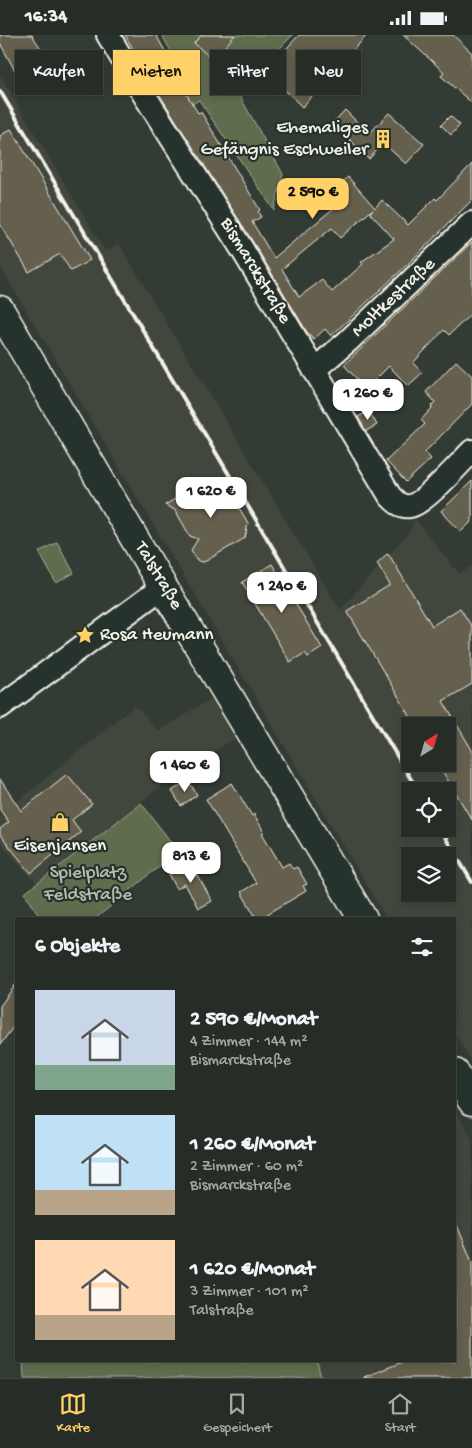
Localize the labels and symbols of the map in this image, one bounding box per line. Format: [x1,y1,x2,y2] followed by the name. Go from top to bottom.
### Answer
[201,117,370,162] place label: Ehemaliges Gefängnis Eschweiler
[372,128,394,150] building icon: Ehemaliges Gefängnis Eschweiler
[267,177,359,220] pin: 2 590 €
[214,213,296,328] street label: Bismarckstraße
[347,253,441,343] street label: Moltkestraße
[322,379,414,421] pin: 1 260 €
[165,477,257,519] pin: 1 620 €
[128,537,187,614] street label: Talstraße
[236,571,328,614] pin: 1 240 €
[74,624,96,646] place icon: Rosa Heumann
[100,624,214,647] place label: Rosa Heumann
[401,717,456,773] north arrow
[139,751,231,793] pin: 1 460 €
[49,811,71,833] shop icon: Eisenjansen
[14,835,106,858] place label: Eisenjansen
[156,841,226,884] pin: 813 €
[43,862,132,907] park label: Spielplatz Feldstraße

